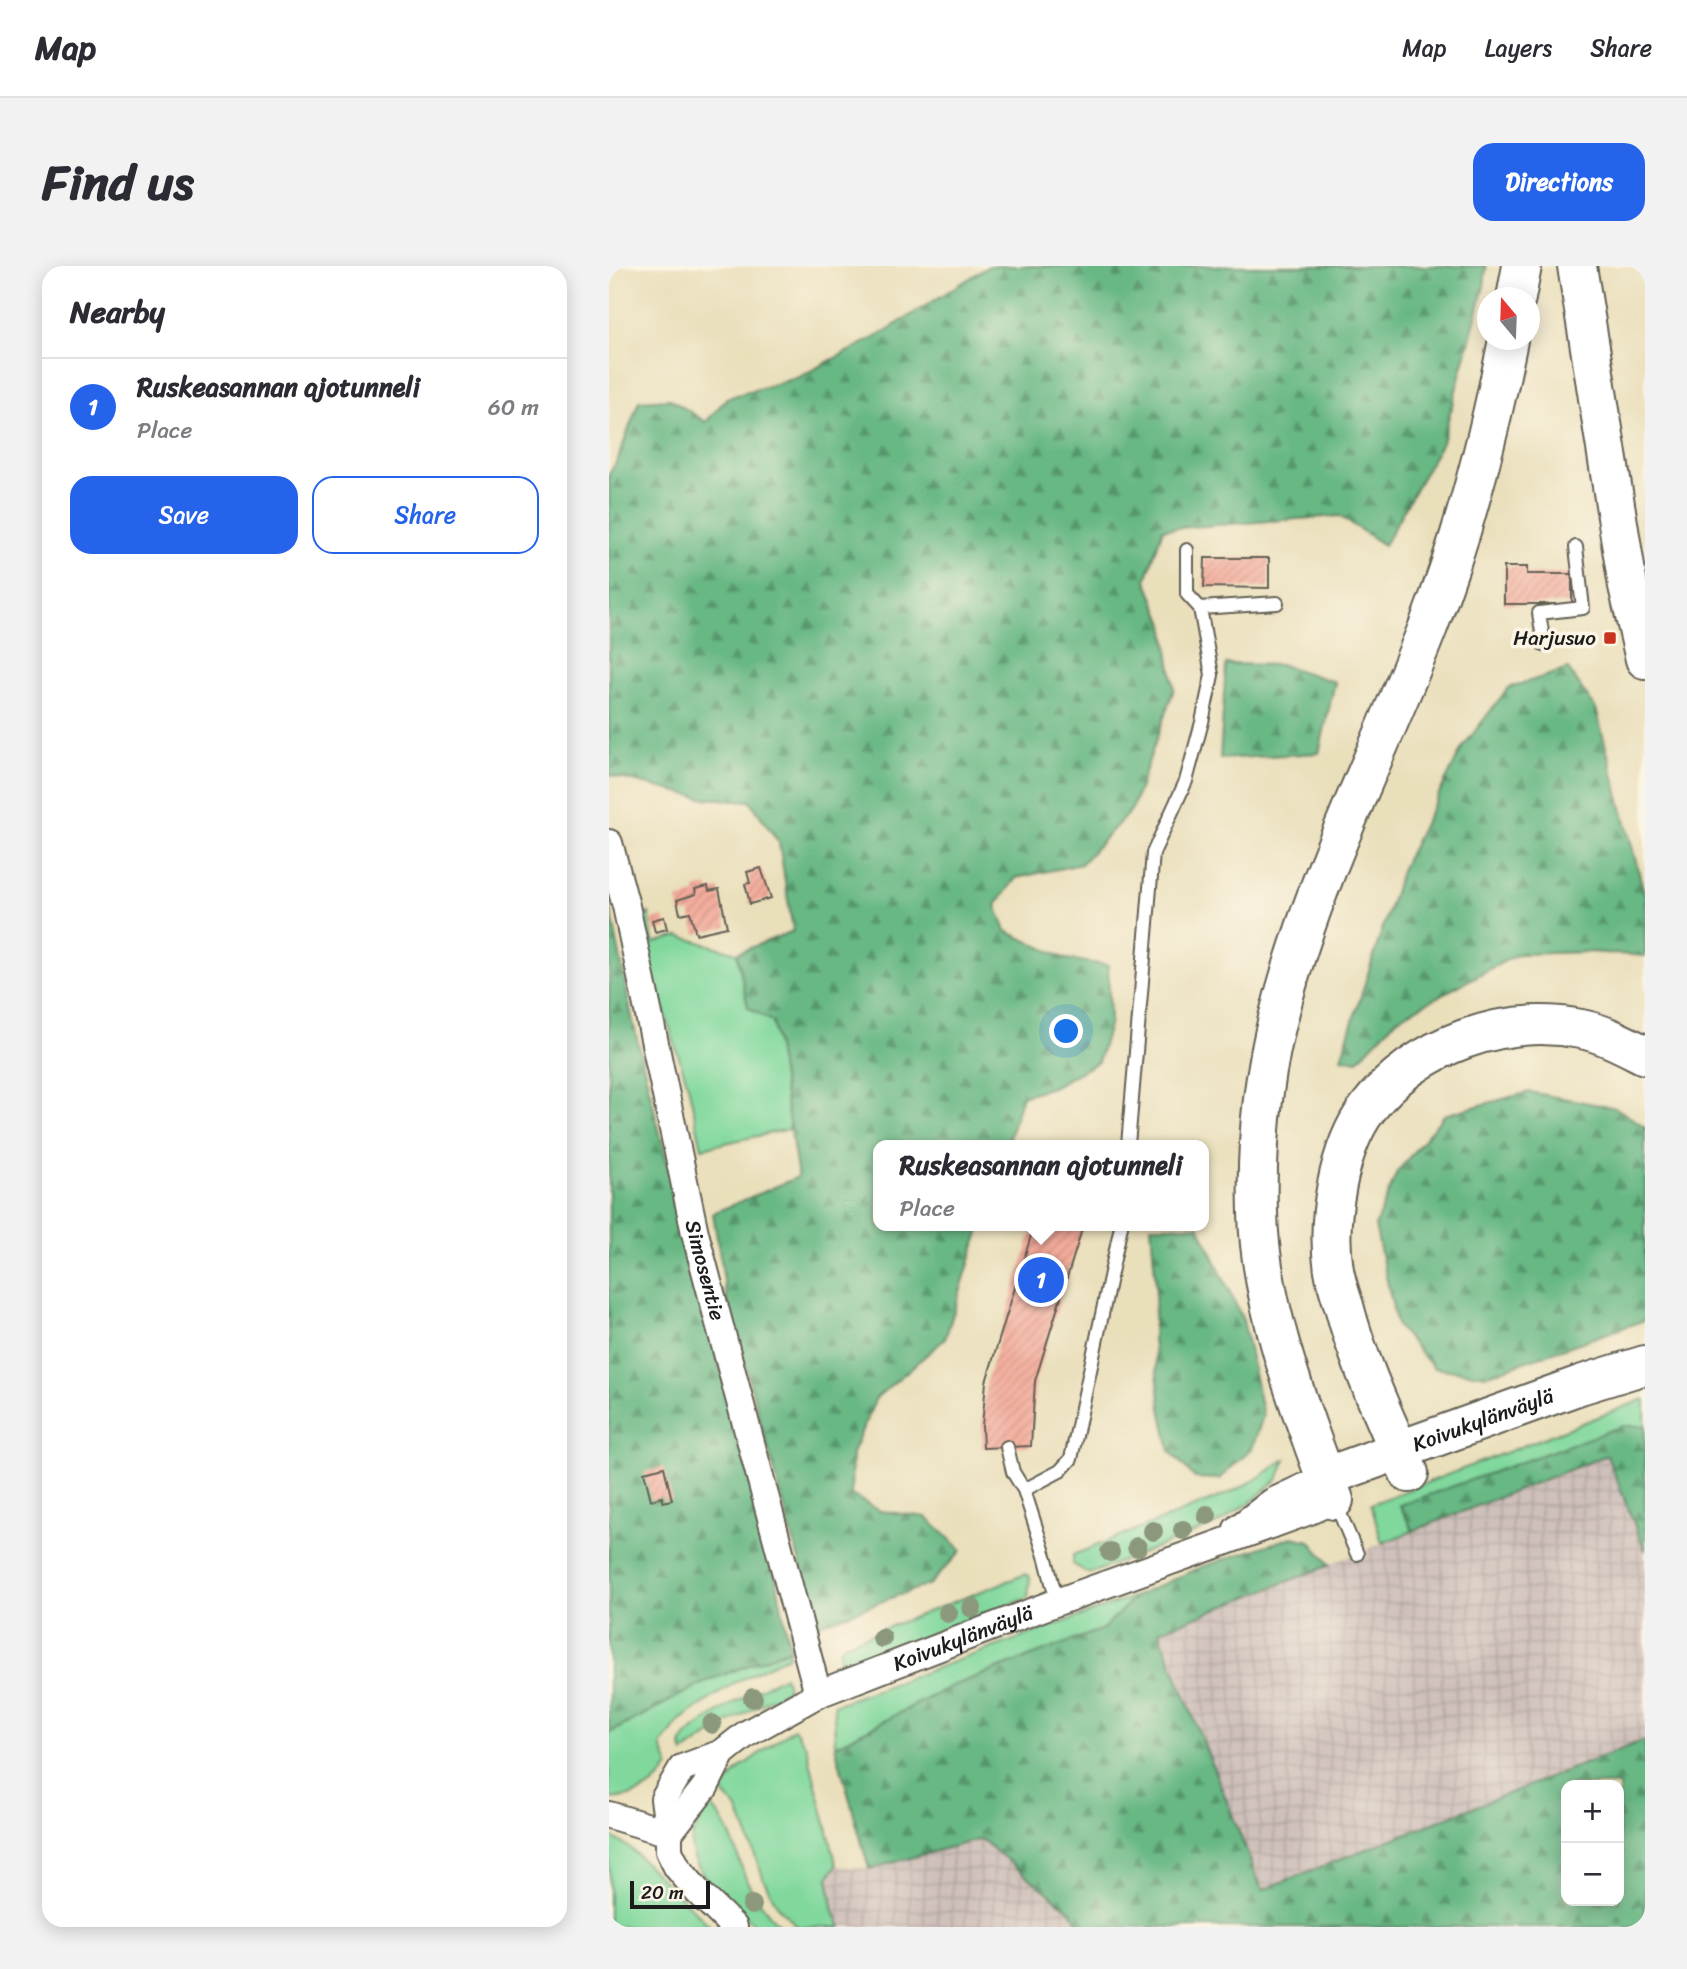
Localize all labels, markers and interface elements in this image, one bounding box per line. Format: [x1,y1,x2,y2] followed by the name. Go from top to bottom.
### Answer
[35,19,96,77] text: Map
[1402,27,1447,69] text: Map
[1485,27,1552,69] text: Layers
[1590,27,1652,69] text: Share
[42,139,194,226] text: Find us
[1473,143,1645,221] button: Directions
[70,285,165,339] text: Nearby
[1477,287,1540,350] north arrow
[137,364,420,410] text: Ruskeasannan ajotunneli
[88,387,98,428] text: 1
[488,387,539,428] text: 60 m
[137,410,192,451] text: Place
[70,476,298,554] button: Save
[312,476,539,554] button: Share
[1513,619,1596,657] place label: Harjusuo
[1602,630,1618,646] marker: Harjusuo
[1049,1014,1083,1048] your location
[873,1140,1209,1231] popup
[900,1142,1182,1188] text: Ruskeasannan ajotunneli
[900,1188,955,1229] text: Place
[674,1217,737,1325] street label: Simosentie
[1018,1254,1064,1306] pin: 1
[1407,1377,1560,1463] street label: Koivukylänväylä
[887,1593,1040,1682] street label: Koivukylänväylä
[1561,1780,1624,1906] map controls
[1561,1780,1624,1843] button: +
[1561,1843,1624,1906] button: −
[641,1876,684,1909] text: 20 m
[630,1878,711,1910] scale bar

